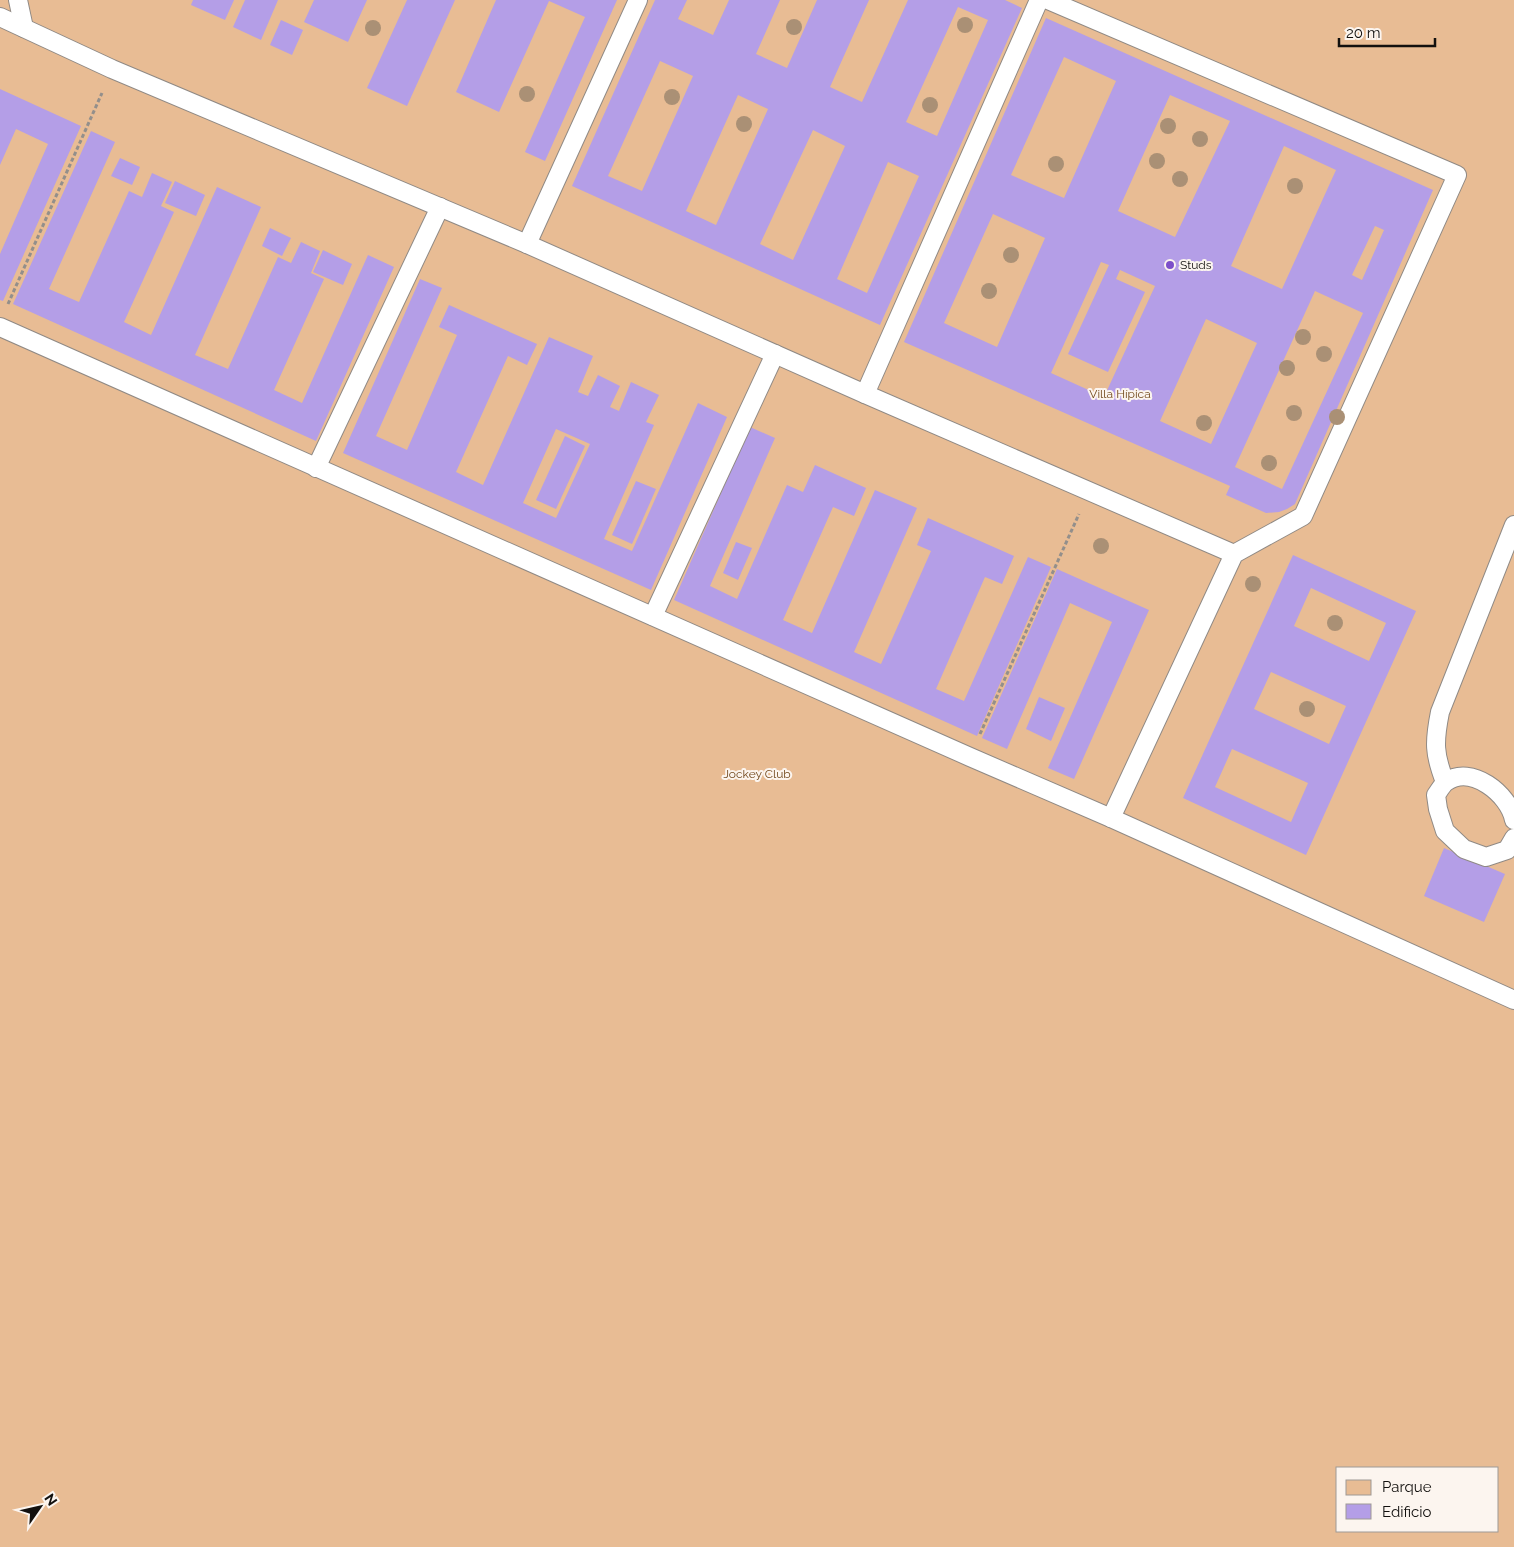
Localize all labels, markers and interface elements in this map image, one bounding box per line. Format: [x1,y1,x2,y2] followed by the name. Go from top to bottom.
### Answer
[1339,15,1435,47] scale bar
[1346,24,1381,42] text: 20 m
[1180,258,1212,272] place label: Studs
[1164,259,1176,271] marker: Studs
[1089,387,1151,401] park label: Villa Hípica
[723,767,791,781] park label: Jockey Club
[1336,1467,1499,1532] legend
[1382,1478,1432,1496] text: Parque
[15,1482,65,1532] north arrow
[41,1491,60,1509] text: N
[1382,1503,1432,1521] text: Edificio

